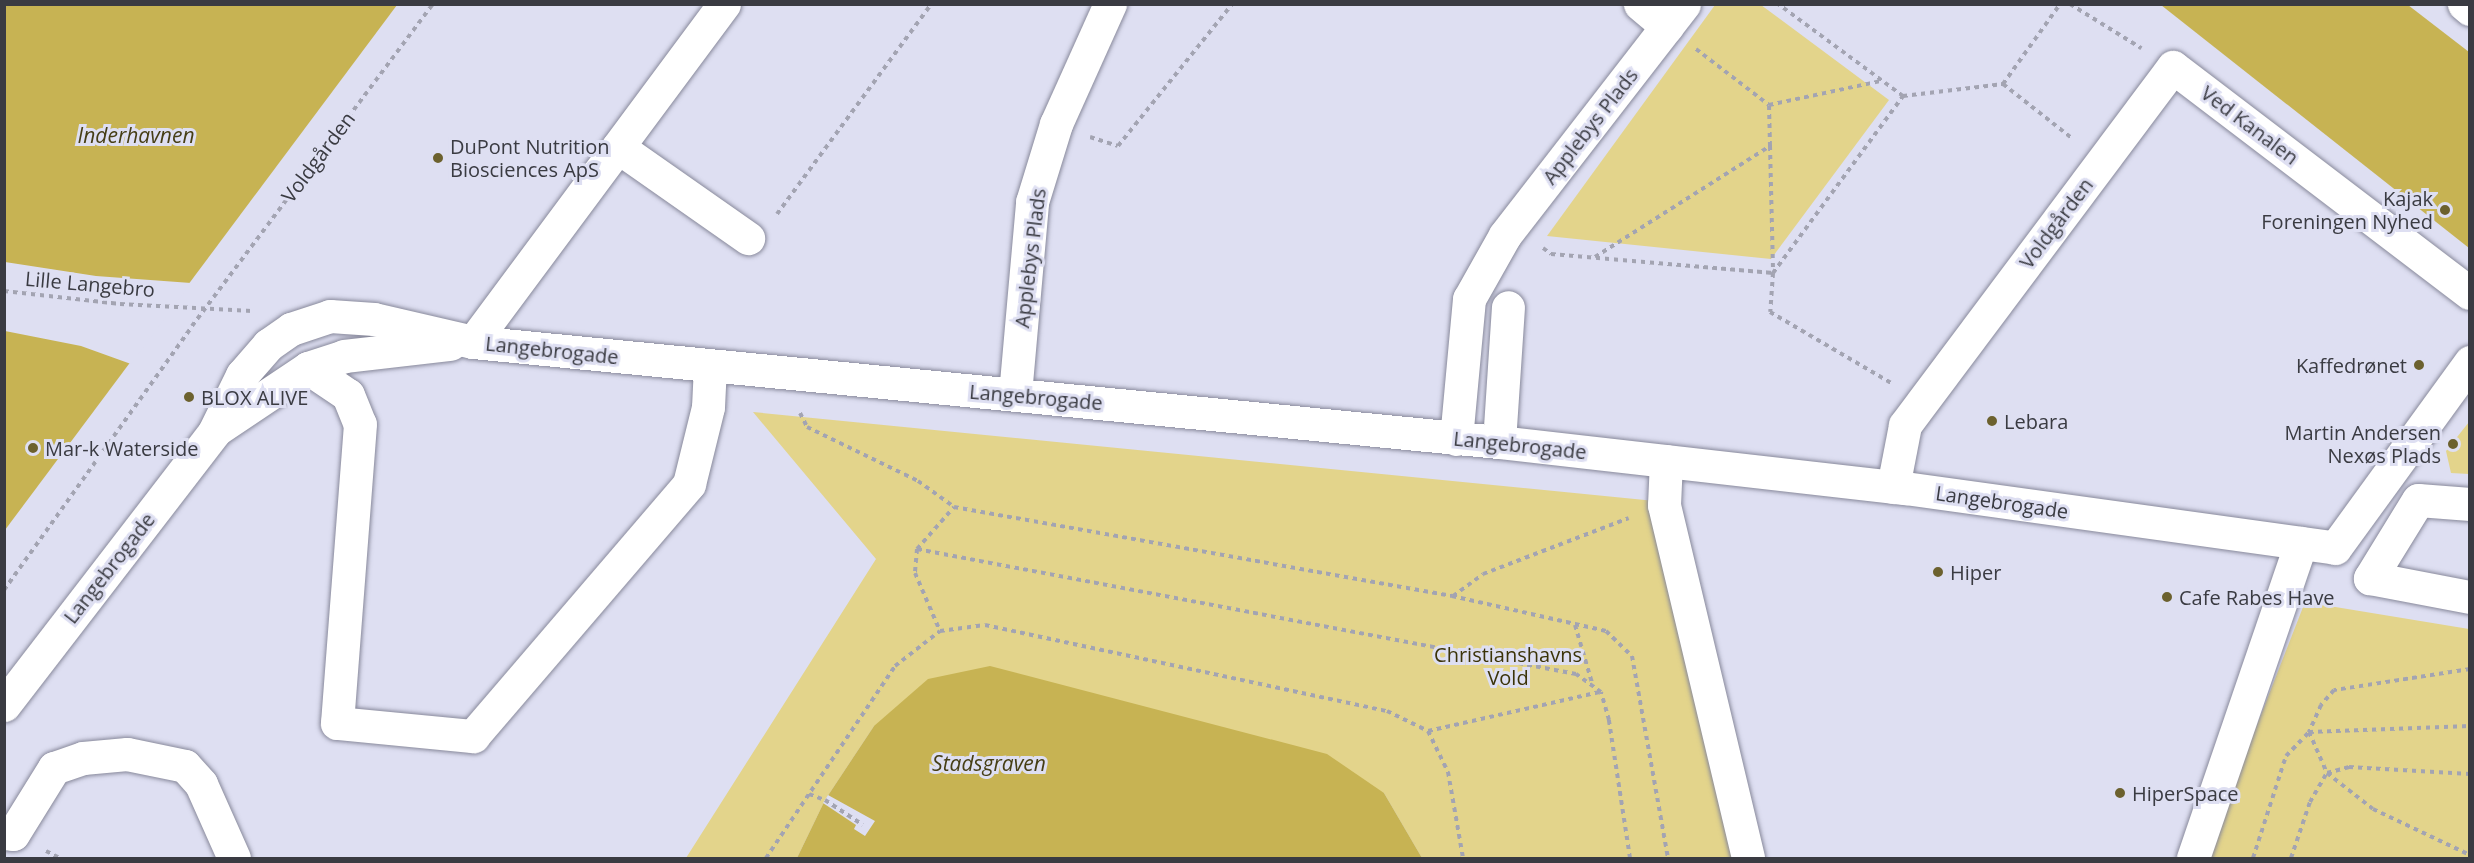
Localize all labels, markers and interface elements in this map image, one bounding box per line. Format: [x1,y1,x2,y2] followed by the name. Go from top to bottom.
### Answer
[1537,63,1643,189] street label: Applebys Plads
[2197,81,2303,169] street label: Ved Kanalen
[276,107,360,207] street label: Voldgården
[78,122,194,148] water label: Inderhavnen
[450,134,610,181] place label: DuPont Nutrition Biosciences ApS
[431,151,445,165] marker: DuPont Nutrition Biosciences ApS
[2014,173,2098,273] street label: Voldgården
[2261,186,2433,233] place label: Kajak Foreningen Nyhed
[1010,187,1050,329] street label: Applebys Plads
[2438,203,2452,217] marker: Kajak Foreningen Nyhed
[24,266,156,302] street label: Lille Langebro
[484,331,620,369] street label: Langebrogade
[2296,353,2407,377] place label: Kaffedrønet
[2412,358,2426,372] marker: Kaffedrønet
[968,379,1104,415] street label: Langebrogade
[201,385,308,409] place label: BLOX ALIVE
[182,390,196,404] marker: BLOX ALIVE
[2004,409,2068,433] place label: Lebara
[1985,414,1999,428] marker: Lebara
[2285,420,2441,467] place label: Martin Andersen Nexøs Plads
[1452,426,1588,464] street label: Langebrogade
[45,436,199,460] place label: Mar-k Waterside
[2446,437,2460,451] marker: Martin Andersen Nexøs Plads
[26,441,40,455] marker: Mar-k Waterside
[1934,481,2070,523] street label: Langebrogade
[58,508,160,628] street label: Langebrogade
[1950,560,2001,584] place label: Hiper
[1931,565,1945,579] marker: Hiper
[2179,585,2335,609] place label: Cafe Rabes Have
[2160,590,2174,604] marker: Cafe Rabes Have
[1434,642,1582,689] park label: Christianshavns Vold
[932,750,1046,776] water label: Stadsgraven
[2132,781,2239,805] place label: HiperSpace
[2113,786,2127,800] marker: HiperSpace

